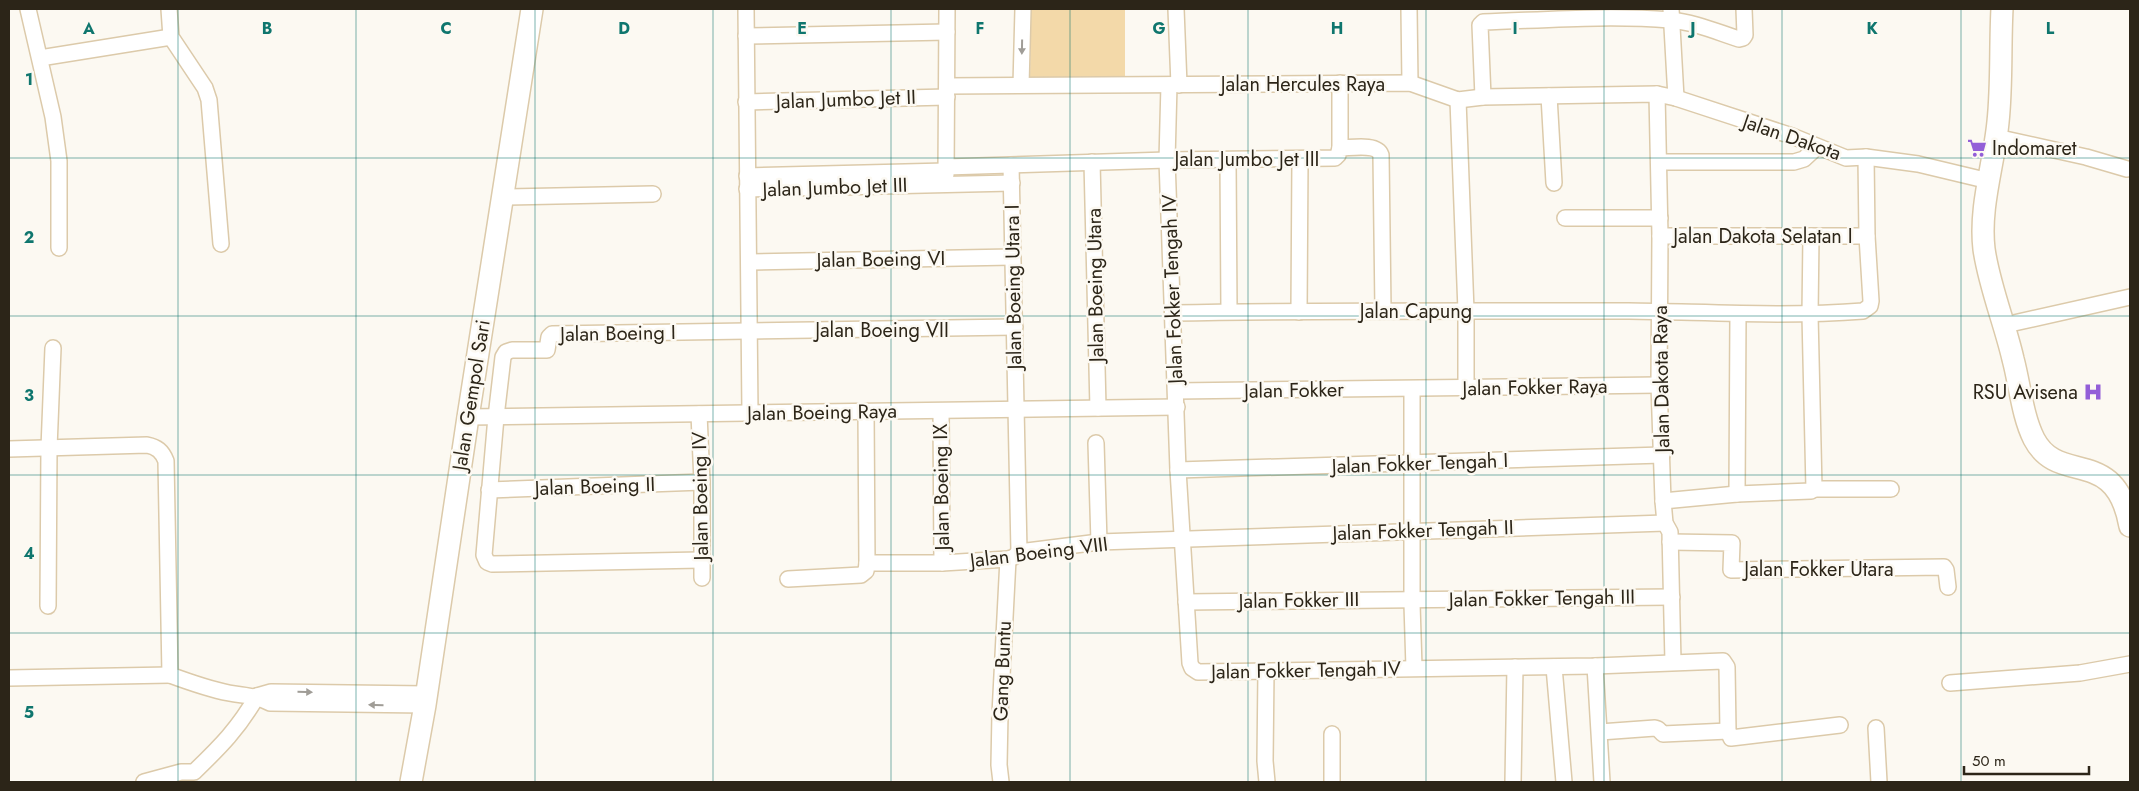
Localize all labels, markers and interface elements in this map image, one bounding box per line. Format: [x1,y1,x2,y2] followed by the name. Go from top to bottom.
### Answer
[82,17,95,40] text: A
[262,17,272,40] text: B
[440,17,452,40] text: C
[618,17,630,40] text: D
[797,17,807,40] text: E
[976,17,984,40] text: F
[1152,17,1166,40] text: G
[1331,17,1343,40] text: H
[1512,17,1518,40] text: I
[1687,17,1696,40] text: J
[1866,17,1878,40] text: K
[2046,17,2055,40] text: L
[1018,39,1026,55] one-way arrow
[25,68,33,91] text: 1
[1218,70,1385,99] street label: Jalan Hercules Raya
[773,83,917,117] street label: Jalan Jumbo Jet II
[1736,106,1845,168] street label: Jalan Dakota
[1992,134,2077,163] place label: Indomaret
[1966,137,1988,159] supermarket icon: Indomaret
[1172,145,1319,174] street label: Jalan Jumbo Jet III
[759,170,908,205] street label: Jalan Jumbo Jet III
[1155,193,1190,387] street label: Jalan Fokker Tengah IV
[998,204,1029,373] street label: Jalan Boeing Utara I
[1080,208,1111,365] street label: Jalan Boeing Utara
[1670,222,1853,251] street label: Jalan Dakota Selatan I
[24,226,34,249] text: 2
[813,244,946,275] street label: Jalan Boeing VI
[1357,297,1472,326] street label: Jalan Capung
[1646,305,1677,456] street label: Jalan Dakota Raya
[812,316,949,345] street label: Jalan Boeing VII
[445,318,498,475] street label: Jalan Gempol Sari
[557,318,676,349] street label: Jalan Boeing I
[1459,372,1608,403] street label: Jalan Fokker Raya
[1241,375,1344,406] street label: Jalan Fokker
[1973,378,2078,407] place label: RSU Avisena
[2082,381,2104,403] hospital icon: RSU Avisena
[24,384,34,407] text: 3
[744,397,897,428] street label: Jalan Boeing Raya
[926,423,957,554] street label: Jalan Boeing IX
[685,431,716,564] street label: Jalan Boeing IV
[1328,446,1509,481] street label: Jalan Fokker Tengah I
[531,470,656,503] street label: Jalan Boeing II
[1329,513,1514,548] street label: Jalan Fokker Tengah II
[966,530,1110,576] street label: Jalan Boeing VIII
[23,542,35,565] text: 4
[1741,555,1894,584] street label: Jalan Fokker Utara
[1446,582,1635,615] street label: Jalan Fokker Tengah III
[1235,585,1360,616] street label: Jalan Fokker III
[986,620,1019,722] street label: Gang Buntu
[1208,654,1402,687] street label: Jalan Fokker Tengah IV
[298,688,314,696] one-way arrow
[368,700,384,708] one-way arrow
[24,701,34,724] text: 5
[1964,744,2089,776] scale bar
[1972,750,2006,772] text: 50 m

